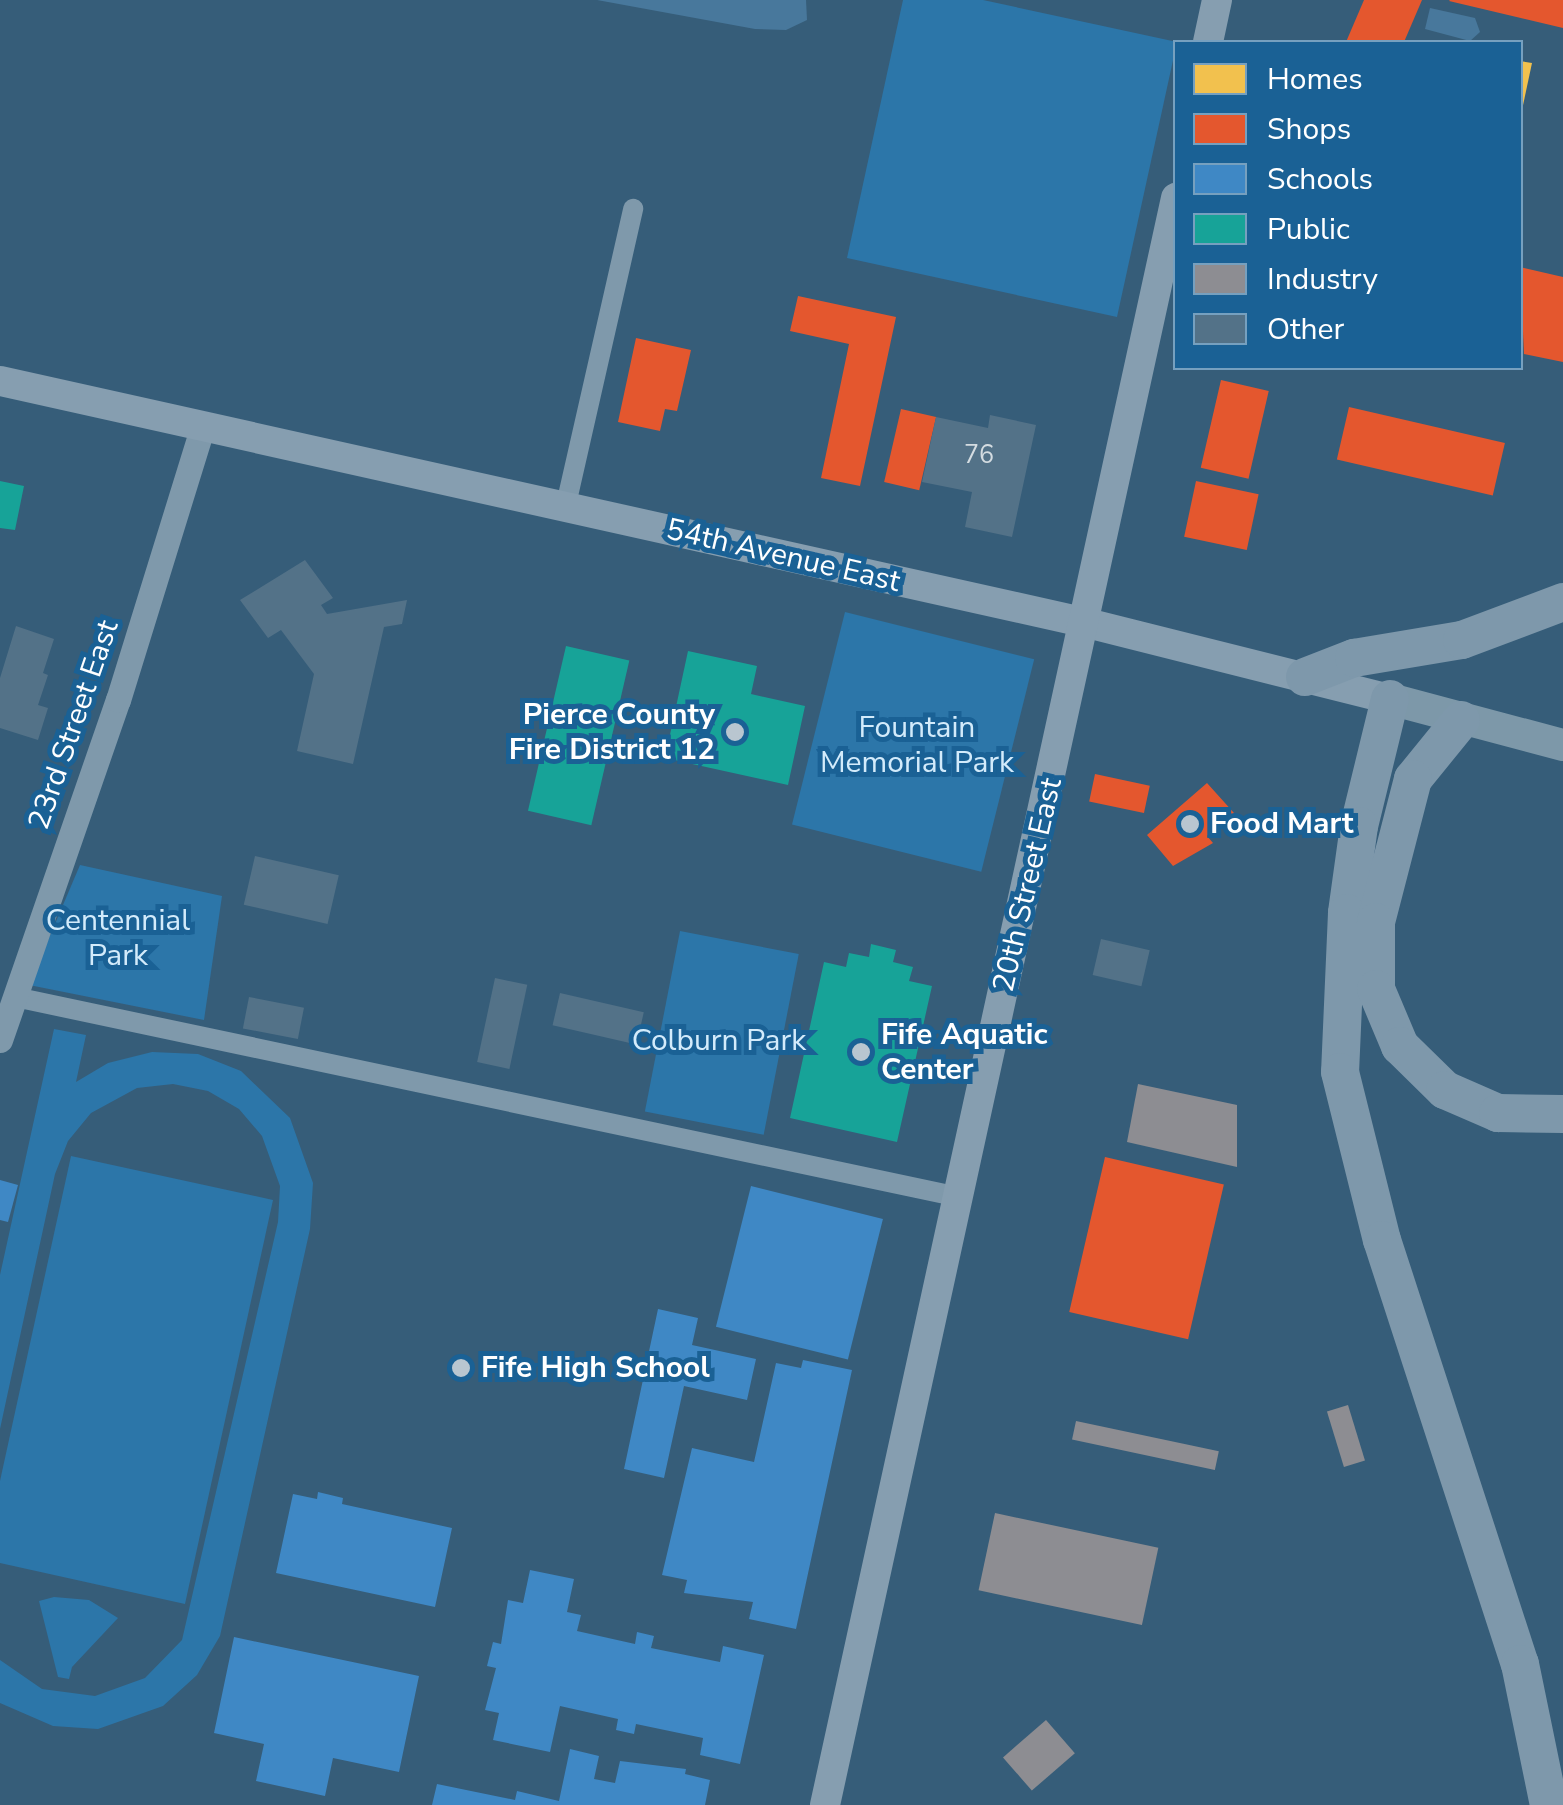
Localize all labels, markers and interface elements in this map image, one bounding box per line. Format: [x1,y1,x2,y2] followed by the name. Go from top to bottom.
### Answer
[1173,40,1523,370] legend
[1267,59,1363,100] text: Homes
[1267,109,1351,150] text: Shops
[1267,159,1373,200] text: Schools
[1267,209,1350,250] text: Public
[1267,259,1378,300] text: Industry
[1267,309,1344,350] text: Other
[964,440,994,470] house number: 76
[663,512,903,600] street label: 54th Avenue East
[21,615,127,835] street label: 23rd Street East
[509,697,715,768] place label: Pierce County Fire District 12
[820,710,1014,780] park label: Fountain Memorial Park
[724,721,746,743] marker: Pierce County Fire District 12
[986,774,1070,996] street label: 20th Street East
[1210,806,1354,842] place label: Food Mart
[1179,813,1201,835] marker: Food Mart
[46,903,190,974] park label: Centennial Park
[881,1017,1048,1088] place label: Fife Aquatic Center
[632,1023,806,1059] park label: Colburn Park
[850,1041,872,1063] marker: Fife Aquatic Center
[481,1350,710,1386] place label: Fife High School
[450,1357,472,1379] marker: Fife High School

